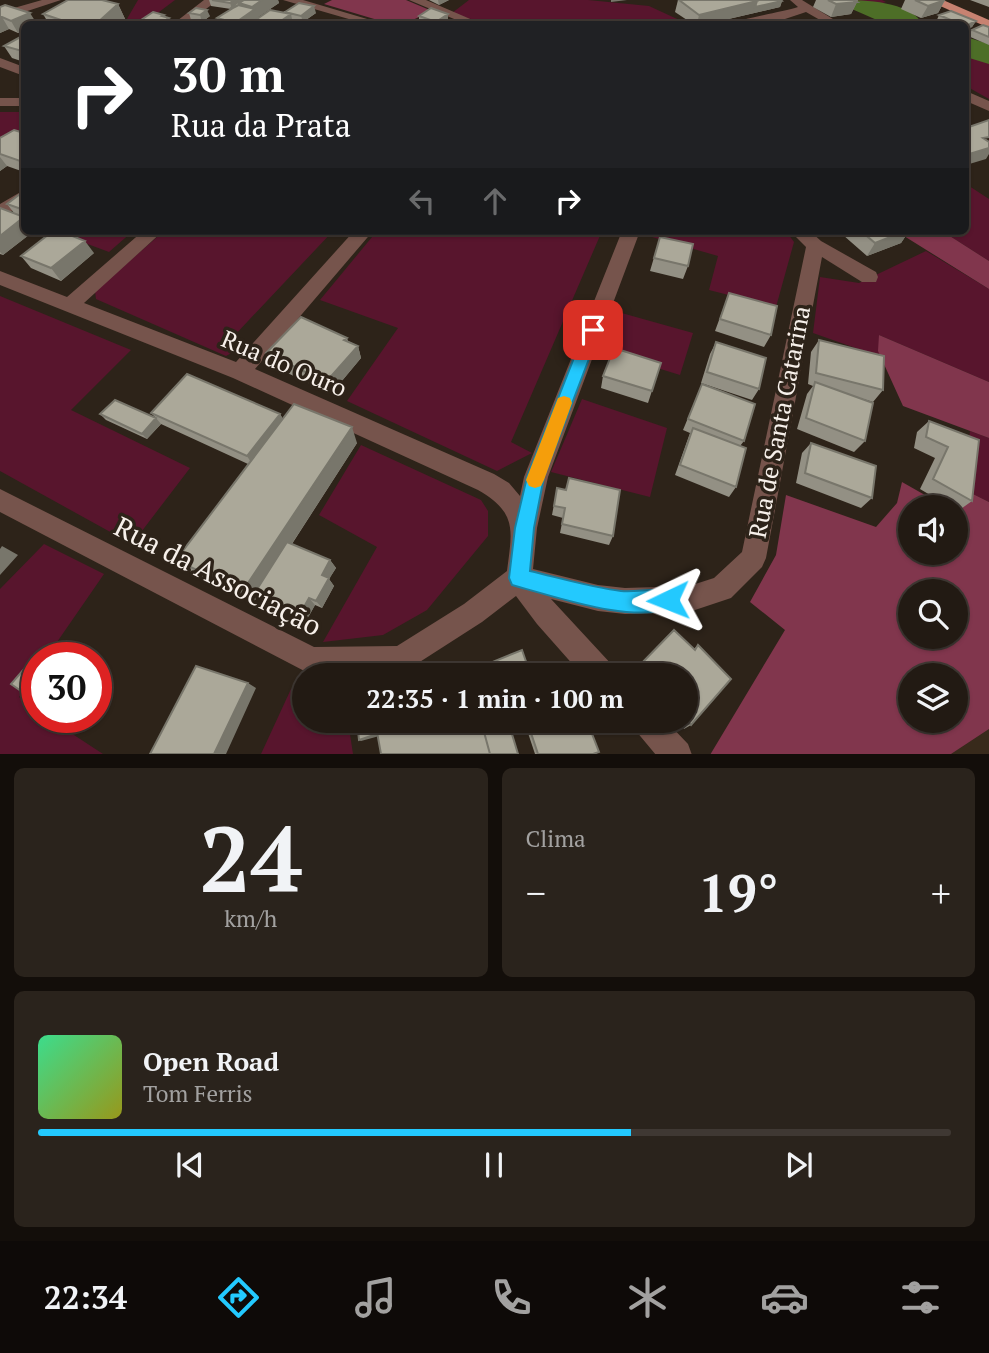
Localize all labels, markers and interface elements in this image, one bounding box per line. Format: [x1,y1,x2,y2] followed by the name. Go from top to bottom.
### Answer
[171,41,285,106] text: 30 m
[56,49,147,140] icon: right
[171,104,351,146] text: Rua da Prata
[403,182,441,220] icon: left
[476,182,514,220] icon: ahead
[549,182,587,220] icon: right
[563,300,623,360] pin
[741,303,817,541] street label: Rua de Santa Catarina
[574,311,612,349] icon: arrive
[217,322,352,404] street label: Rua do Ouro
[898,495,968,733] map controls
[898,495,968,565] button: sound
[108,507,328,644] street label: Rua da Associação
[631,563,705,637] position arrow
[898,579,968,649] button: search
[21,642,112,733] speed limit sign: 30
[898,663,968,733] button: layers
[366,681,624,715] text: 22:35 · 1 min · 100 m
[199,797,302,918] text: 24
[526,823,586,854] text: Clima
[698,858,778,927] text: 19°
[526,868,546,918] text: −
[931,868,951,918] text: +
[224,903,277,934] text: km/h
[143,1044,279,1078] text: Open Road
[143,1078,253,1109] text: Tom Ferris
[171,1146,209,1184] icon: previous
[475,1146,513,1184] icon: pause
[780,1146,818,1184] icon: next
[214,1273,263,1322] icon: directions
[351,1273,400,1322] icon: music
[487,1273,536,1322] icon: phone
[623,1273,672,1322] icon: climate
[760,1273,809,1322] icon: car
[896,1273,945,1322] icon: filters
[44,1276,127,1318] text: 22:34

